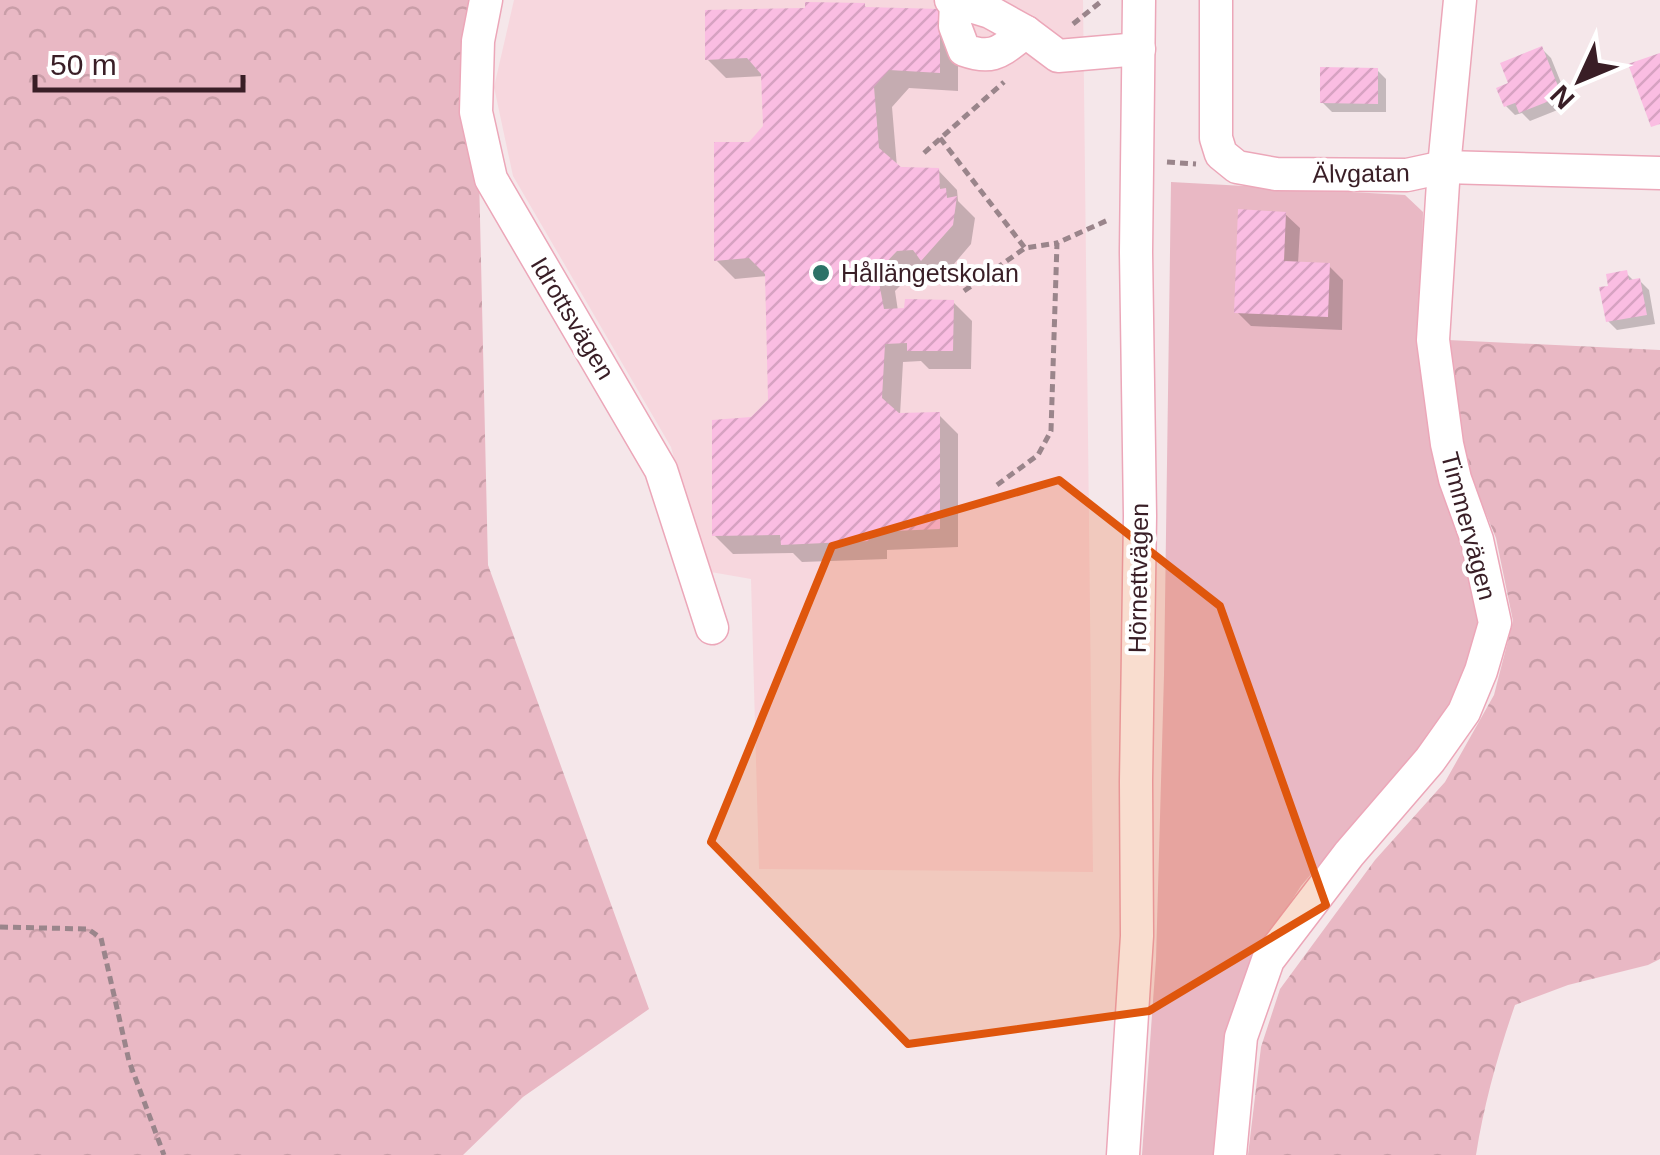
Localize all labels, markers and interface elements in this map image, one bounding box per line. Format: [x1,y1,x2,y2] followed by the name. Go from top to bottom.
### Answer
[35,30,242,92] scale bar
[1530,30,1630,130] north arrow
[50,48,117,81] text: 50 m
[1544,79,1581,115] text: N
[1312,158,1410,188] street label: Älvgatan
[526,252,620,384] street label: Idrottsvägen
[841,259,1019,287] place label: Hållängetskolan
[810,262,832,284] marker: Hållängetskolan
[1436,449,1502,603] street label: Timmervägen
[1123,503,1153,653] street label: Hörnettvägen

